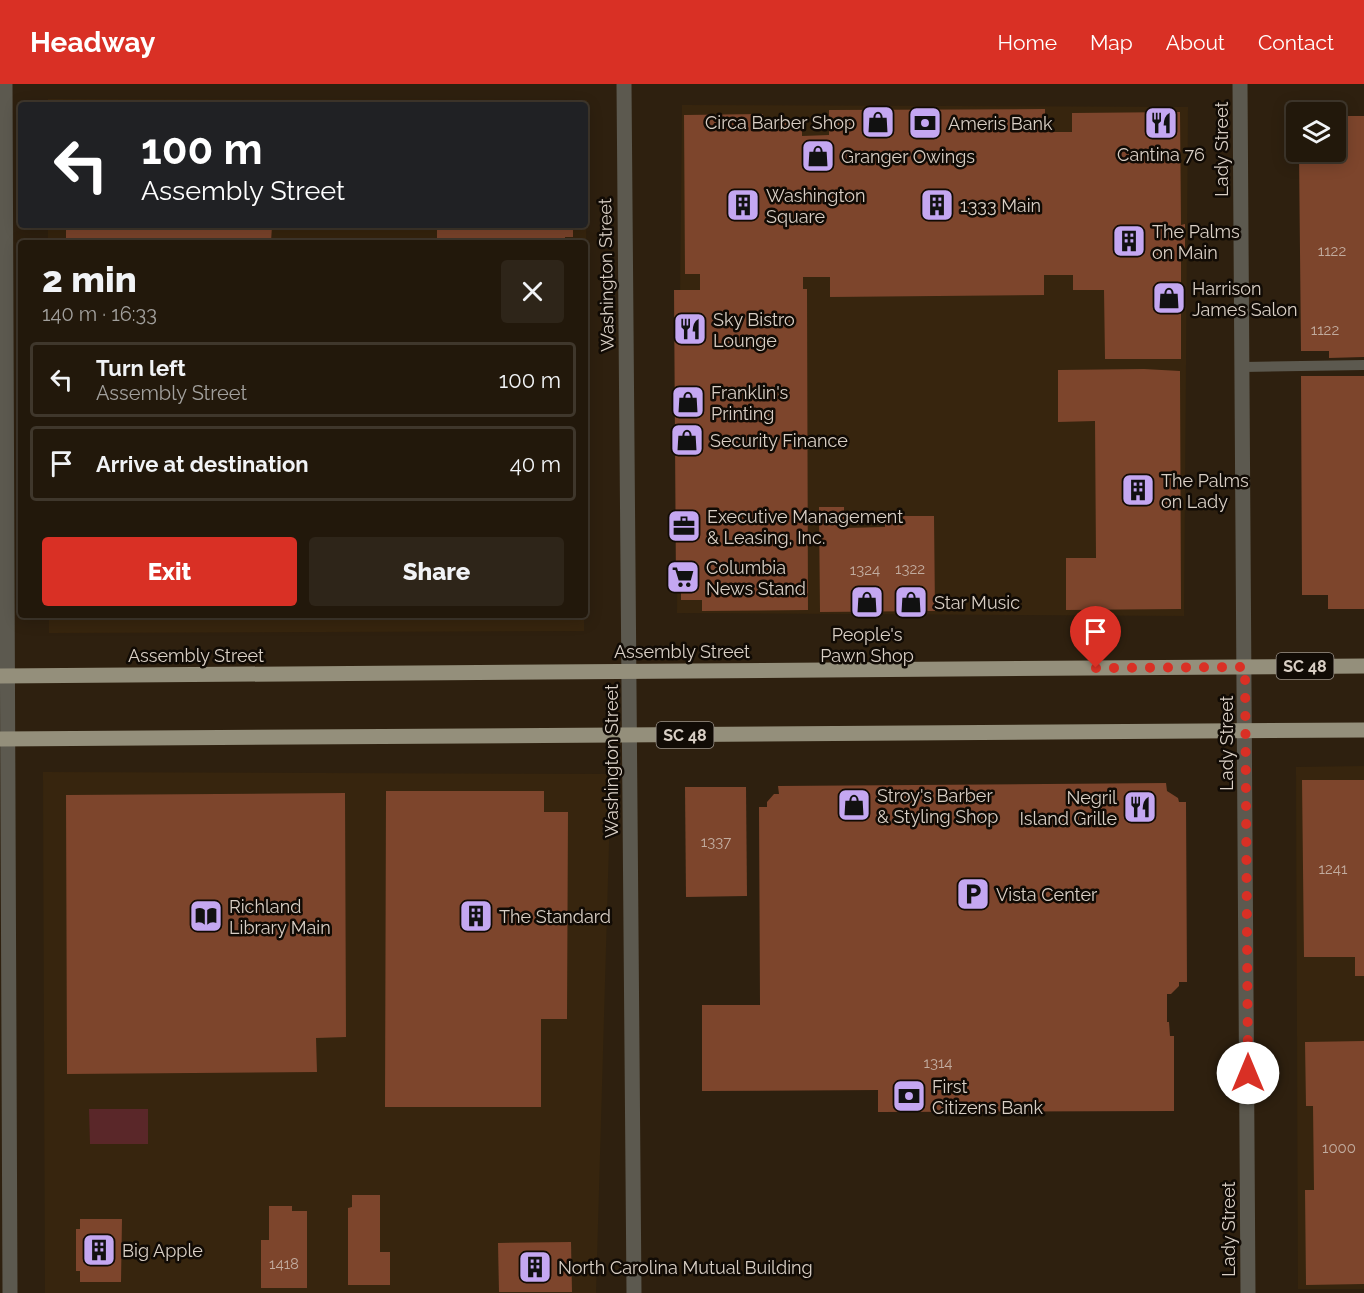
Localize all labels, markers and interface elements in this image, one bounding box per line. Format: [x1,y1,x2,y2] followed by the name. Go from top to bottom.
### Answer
[30,26,155,59] text: Headway
[998,30,1057,55] text: Home
[1090,30,1133,55] text: Map
[1166,30,1225,55] text: About
[1258,30,1334,55] text: Contact
[1211,101,1232,197] street label: Lady Street
[1286,102,1346,162] map controls
[1286,102,1346,162] button: layers
[860,104,896,140] shop icon: Circa Barber Shop
[907,105,943,141] bank icon: Ameris Bank
[1143,105,1179,141] restaurant icon: Cantina 76
[705,112,855,133] place label: Circa Barber Shop
[948,113,1053,134] place label: Ameris Bank
[141,125,263,174] text: 100 m
[42,126,120,204] icon: left
[800,138,836,174] shop icon: Granger Owings
[1117,144,1205,165] place label: Cantina 76
[841,146,975,167] place label: Granger Owings
[141,175,345,206] text: Assembly Street
[766,185,866,227] place label: Washington Square
[725,187,761,223] building icon: Washington Square
[919,187,955,223] building icon: 1333 Main
[960,195,1041,216] place label: 1333 Main
[594,198,618,352] street label: Washington Street
[1152,221,1240,263] place label: The Palms on Main
[1111,223,1147,259] building icon: The Palms on Main
[1318,242,1346,260] house number: 1122
[42,258,137,300] text: 2 min
[501,260,564,323] button: close
[1192,278,1298,320] place label: Harrison James Salon
[1151,280,1187,316] shop icon: Harrison James Salon
[42,302,157,326] text: 140 m · 16:33
[713,309,795,351] place label: Sky Bistro Lounge
[672,311,708,347] restaurant icon: Sky Bistro Lounge
[1311,321,1339,339] house number: 1122
[96,355,186,381] text: Turn left
[45,363,78,396] icon: left
[499,367,561,393] text: 100 m
[96,381,247,405] text: Assembly Street
[711,382,789,424] place label: Franklin's Printing
[670,384,706,420] shop icon: Franklin's Printing
[669,422,705,458] shop icon: Security Finance
[710,430,848,451] place label: Security Finance
[45,447,78,480] icon: arrive
[96,451,309,477] text: Arrive at destination
[510,451,561,477] text: 40 m
[1161,470,1249,512] place label: The Palms on Lady
[1120,472,1156,508] building icon: The Palms on Lady
[707,506,903,548] place label: Executive Management & Leasing, Inc.
[666,508,702,544] office icon: Executive Management & Leasing, Inc.
[42,537,297,606] button: Exit
[309,537,564,606] button: Share
[706,557,806,599] place label: Columbia News Stand
[665,559,701,595] supermarket icon: Columbia News Stand
[895,560,925,578] house number: 1322
[850,561,880,579] house number: 1324
[849,584,885,620] shop icon: People's Pawn Shop
[893,584,929,620] shop icon: Star Music
[934,592,1020,613] place label: Star Music
[1070,606,1121,668] pin
[1079,615,1112,648] icon: arrive
[820,624,914,666] place label: People's Pawn Shop
[614,641,750,662] street label: Assembly Street
[128,645,264,666] street label: Assembly Street
[1276,653,1334,679] road number: SC 48
[601,684,622,838] street label: Washington Street
[1216,695,1237,791] street label: Lady Street
[656,722,714,748] road number: SC 48
[877,785,998,827] place label: Stroy's Barber & Styling Shop
[836,787,872,823] shop icon: Stroy's Barber & Styling Shop
[1019,787,1117,829] place label: Negril Island Grille
[1122,789,1158,825] restaurant icon: Negril Island Grille
[701,833,731,851] house number: 1337
[1319,860,1348,878] house number: 1241
[955,876,991,912] parking icon: Vista Center
[996,884,1098,905] place label: Vista Center
[229,896,331,938] place label: Richland Library Main
[188,898,224,934] library icon: Richland Library Main
[458,898,494,934] building icon: The Standard
[499,906,611,927] place label: The Standard
[1216,1041,1280,1105] position arrow
[923,1054,953,1072] house number: 1314
[932,1076,1044,1118] place label: First Citizens Bank
[891,1078,927,1114] bank icon: First Citizens Bank
[1322,1139,1356,1157] house number: 1000
[1218,1181,1239,1277] street label: Lady Street
[81,1232,117,1268] building icon: Big Apple
[122,1240,203,1261] place label: Big Apple
[517,1249,553,1285] building icon: North Carolina Mutual Building
[269,1255,299,1273] house number: 1418
[558,1257,813,1278] place label: North Carolina Mutual Building

